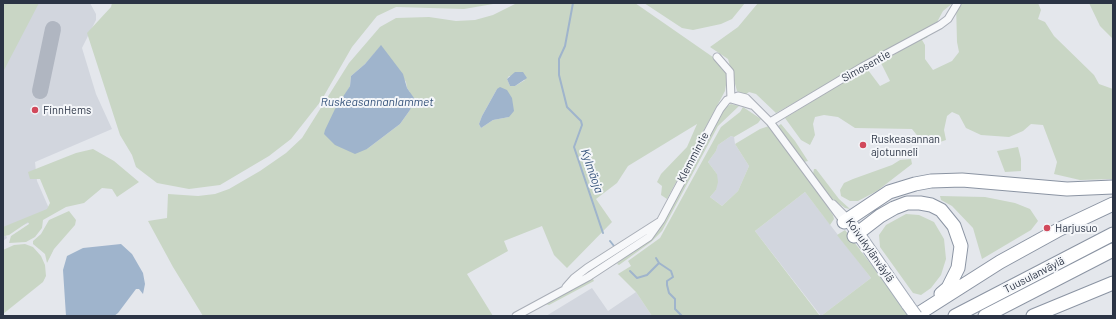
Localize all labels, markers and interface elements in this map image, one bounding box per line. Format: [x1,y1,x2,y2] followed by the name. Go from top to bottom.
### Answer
[839,47,893,85] street label: Simosentie
[321,95,433,109] water label: Ruskeasannanlammet
[43,103,91,117] place label: FinnHems
[30,105,40,115] marker: FinnHems
[674,130,712,184] street label: Klemmintie
[871,132,940,158] place label: Ruskeasannan ajotunneli
[858,140,868,150] marker: Ruskeasannan ajotunneli
[578,147,606,195] water label: Kylmäoja
[843,216,897,284] street label: Koivukylänväylä
[1055,221,1098,235] place label: Harjusuo
[1042,223,1052,233] marker: Harjusuo
[1001,254,1067,296] street label: Tuusulanväylä

